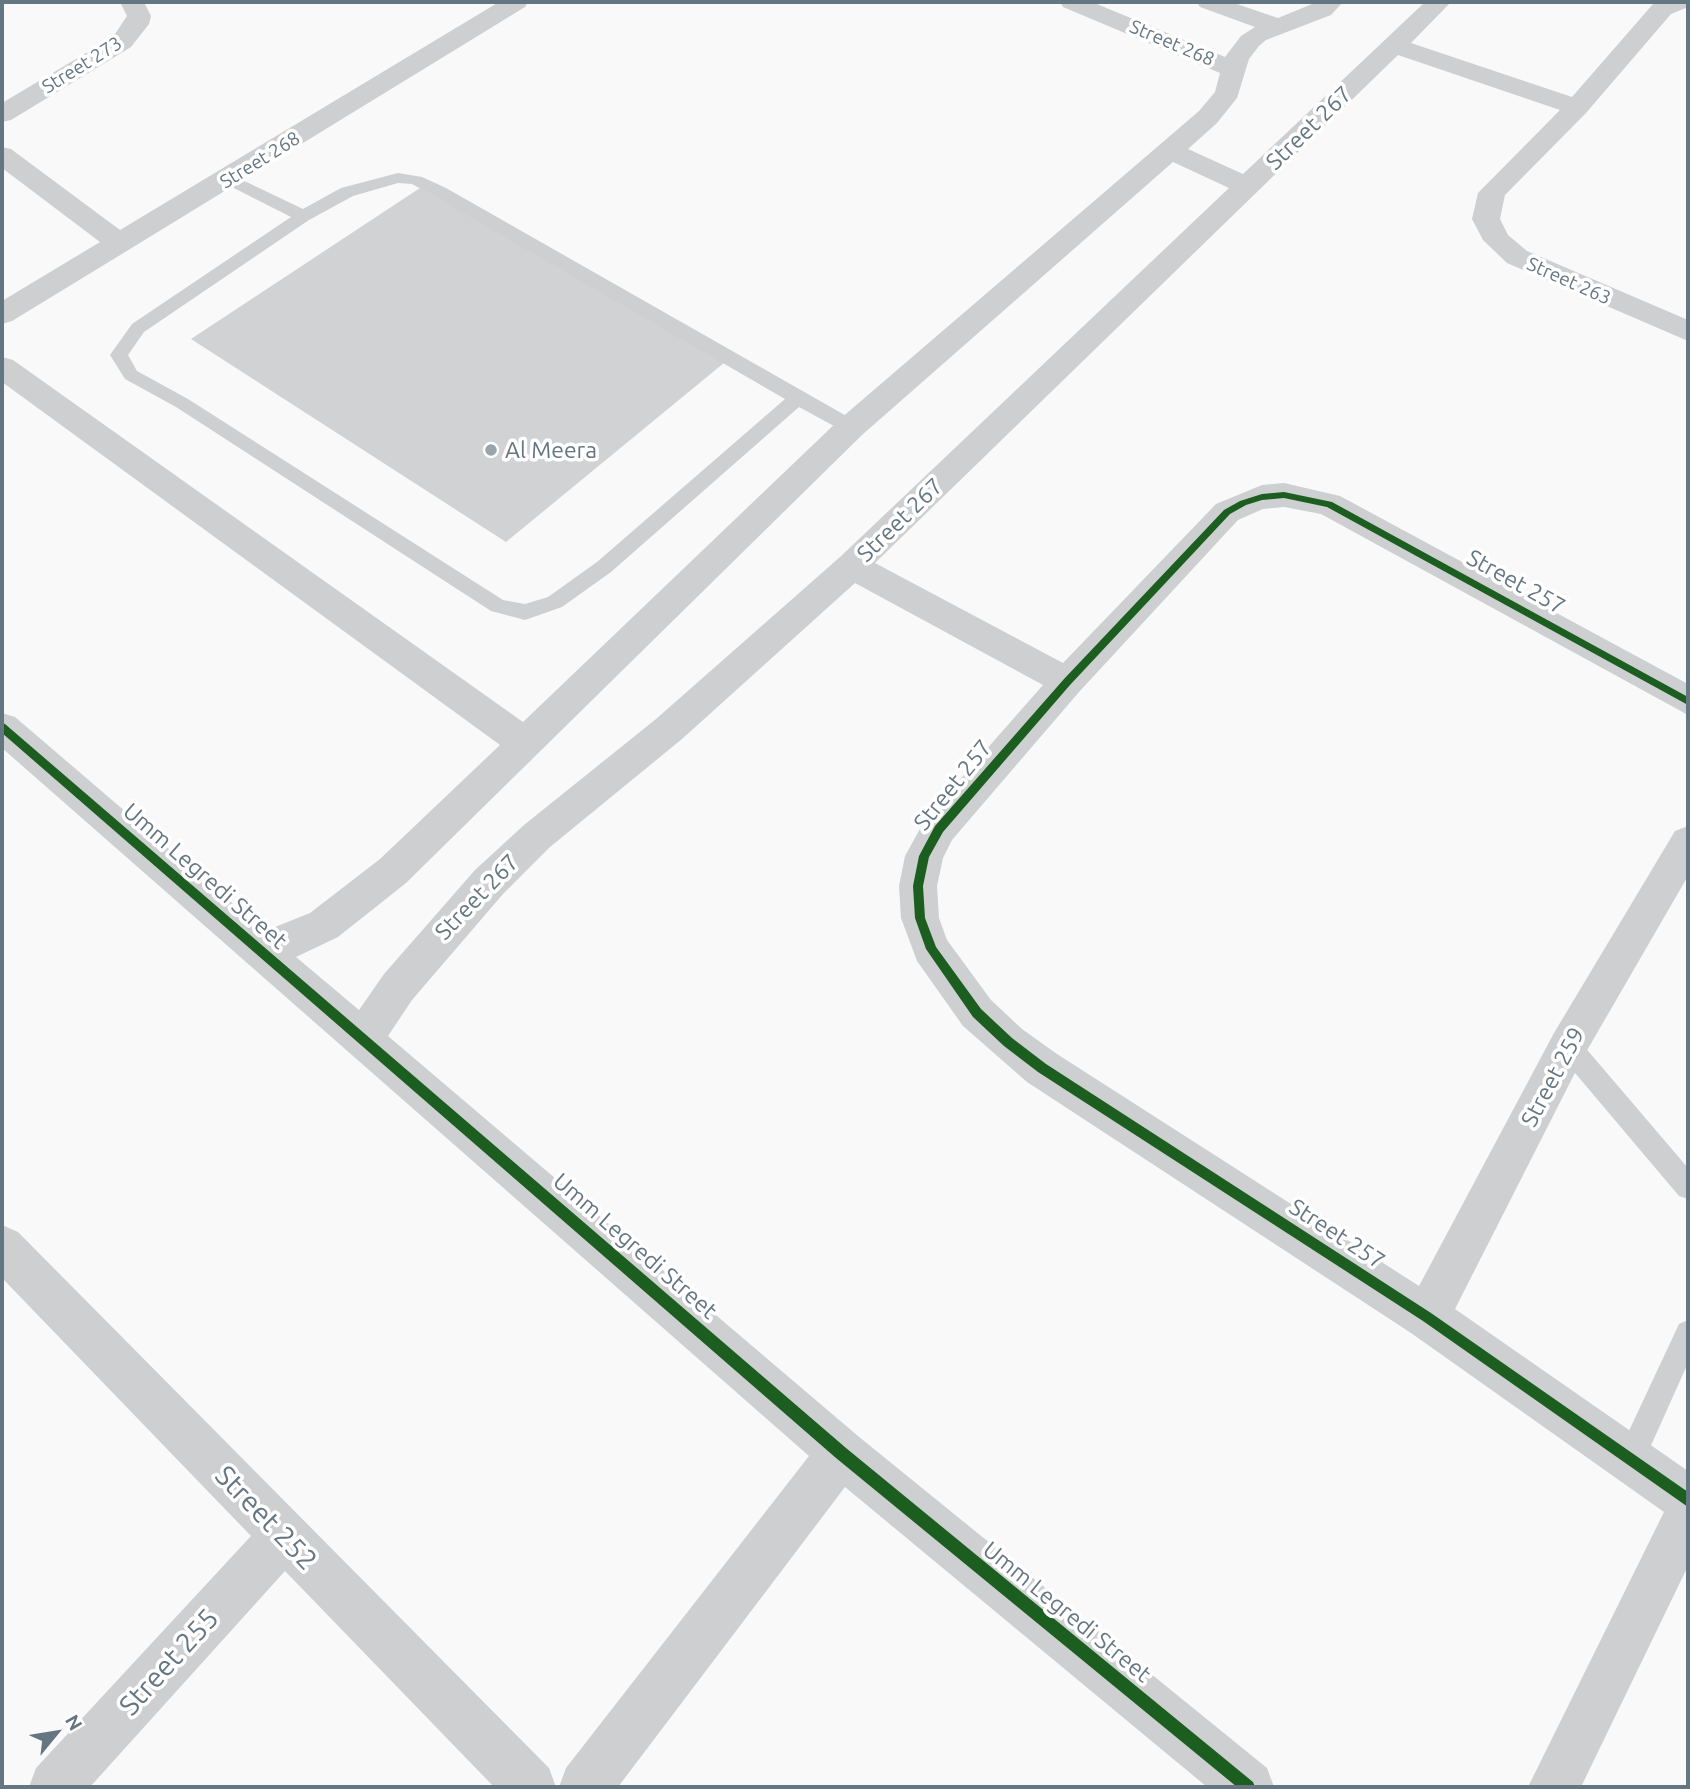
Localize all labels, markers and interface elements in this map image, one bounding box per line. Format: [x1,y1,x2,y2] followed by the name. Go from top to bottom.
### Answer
[1126,15,1218,71] street label: Street 268
[38,32,126,98] street label: Street 273
[1260,80,1358,176] street label: Street 267
[216,127,304,193] street label: Street 268
[1523,252,1615,310] street label: Street 263
[505,436,597,464] place label: Al Meera
[483,442,499,458] marker: Al Meera
[851,472,949,568] street label: Street 267
[1462,544,1570,620] street label: Street 257
[908,734,998,836] street label: Street 257
[117,797,293,955] street label: Umm Legredi Street
[429,848,525,946] street label: Street 267
[1515,1023,1591,1131] street label: Street 259
[547,1167,723,1325] street label: Umm Legredi Street
[1284,1193,1390,1275] street label: Street 257
[208,1459,324,1577] street label: Street 252
[977,1536,1157,1688] street label: Umm Legredi Street
[112,1602,226,1722] street label: Street 255
[21,1698,91,1768] north arrow
[61,1711,87,1734] text: N

